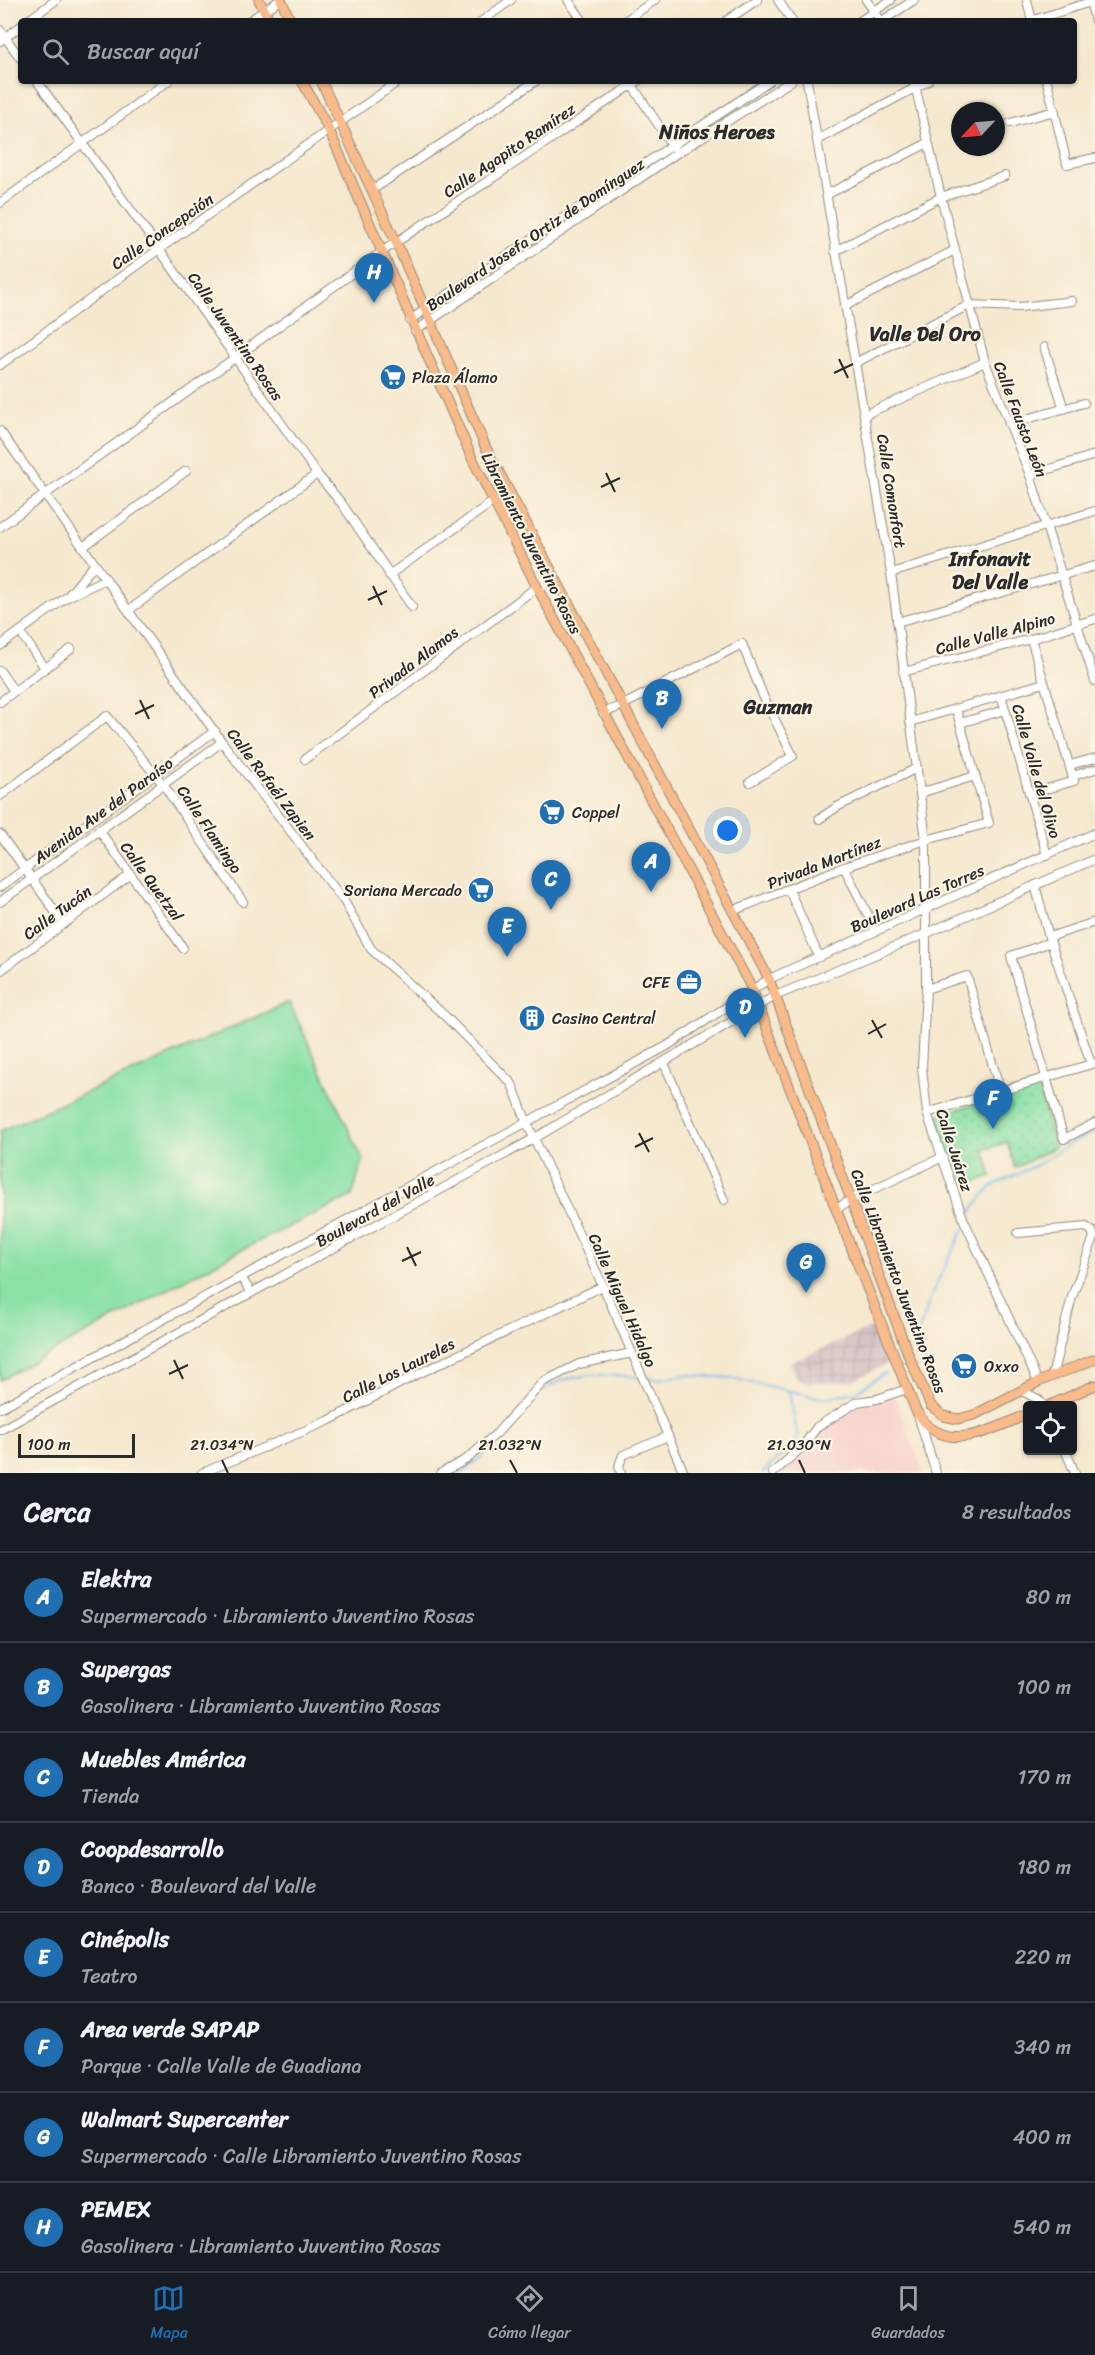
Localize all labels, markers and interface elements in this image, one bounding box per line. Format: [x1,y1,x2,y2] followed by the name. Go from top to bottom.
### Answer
[18,18,1077,84] search box
[87,32,199,71] text: Buscar aquí
[39,35,72,68] icon: search
[437,95,582,206] street label: Calle Agapito Ramírez
[951,102,1005,156] north arrow
[658,115,775,150] district label: Niños Heroes
[420,150,651,319] street label: Boulevard Josefa Ortiz de Domínguez
[105,185,220,278] street label: Calle Concepción
[354,254,394,303] pin: H
[180,265,292,408] street label: Calle Juventino Rosas
[869,317,981,352] district label: Valle Del Oro
[985,357,1056,482] street label: Calle Fausto León
[378,362,408,392] supermarket icon: Plaza Álamo
[412,363,498,392] place label: Plaza Álamo
[868,432,915,550] street label: Calle Comonfort
[473,447,590,640] street label: Libramiento Juventino Rosas
[948,542,1031,600] district label: Infonavit Del Valle
[932,604,1058,663] street label: Calle Valle Alpino
[362,618,465,706] street label: Privada Alamos
[642,680,682,729] pin: B
[743,690,813,725] district label: Guzman
[1003,700,1070,842] street label: Calle Valle del Olivo
[219,721,324,847] street label: Calle Rafaél Zapien
[26,749,180,872] street label: Avenida Ave del Paraíso
[169,779,250,880] street label: Calle Flamingo
[537,797,567,827] supermarket icon: Coppel
[572,798,620,827] place label: Coppel
[713,816,742,845] your location
[763,827,886,898] street label: Privada Martínez
[112,835,191,928] street label: Calle Quetzal
[632,842,670,892] pin: A
[845,856,990,941] street label: Boulevard Las Torres
[532,860,570,910] pin: C
[466,875,496,905] supermarket icon: Soriana Mercado
[344,876,462,905] place label: Soriana Mercado
[16,877,98,948] street label: Calle Tucán
[488,908,526,957] pin: E
[674,967,704,997] office icon: CFE
[642,968,671,997] place label: CFE
[726,988,764,1038] pin: D
[517,1003,547,1033] building icon: Casino Central
[552,1004,656,1033] place label: Casino Central
[974,1080,1012,1129] pin: F
[927,1105,982,1196] street label: Calle Juárez
[842,1165,955,1398] street label: Calle Libramiento Juventino Rosas
[310,1166,440,1255] street label: Boulevard del Valle
[580,1228,665,1372] street label: Calle Miguel Hidalgo
[786,1244,826,1293] pin: G
[337,1329,460,1411] street label: Calle Los Laureles
[949,1351,979,1381] supermarket icon: Oxxo
[984,1352,1019,1381] place label: Oxxo
[1023,1401,1077,1455] map controls
[1023,1401,1077,1455] button: locate
[27,1430,71,1459] text: 100 m
[18,1431,135,1458] scale bar
[190,1432,254,1458] text: 21.034°N
[479,1432,542,1458] text: 21.032°N
[767,1432,831,1458] text: 21.030°N
[24,1489,90,1535] text: Cerca
[962,1495,1071,1530] text: 8 resultados
[81,1560,151,1599] text: Elektra
[37,1580,50,1615] text: A
[1026,1580,1071,1615] text: 80 m
[81,1599,474,1634] text: Supermercado · Libramiento Juventino Rosas
[81,1650,171,1689] text: Supergas
[37,1670,50,1705] text: B
[1017,1670,1071,1705] text: 100 m
[81,1689,441,1724] text: Gasolinera · Libramiento Juventino Rosas
[81,1740,246,1779] text: Muebles América
[37,1760,50,1795] text: C
[1018,1760,1071,1795] text: 170 m
[81,1779,139,1814] text: Tienda
[81,1830,224,1869] text: Coopdesarrollo
[38,1850,49,1885] text: D
[1017,1850,1071,1885] text: 180 m
[81,1869,316,1904] text: Banco · Boulevard del Valle
[81,1920,169,1959] text: Cinépolis
[38,1940,49,1975] text: E
[1015,1940,1071,1975] text: 220 m
[81,1959,137,1994] text: Teatro
[81,2010,259,2049] text: Area verde SAPAP
[38,2030,49,2065] text: F
[1014,2030,1071,2065] text: 340 m
[81,2049,362,2084] text: Parque · Calle Valle de Guadiana
[81,2100,288,2139] text: Walmart Supercenter
[37,2120,50,2155] text: G
[1013,2120,1071,2155] text: 400 m
[81,2139,521,2174] text: Supermercado · Calle Libramiento Juventino Rosas
[81,2190,151,2229] text: PEMEX
[36,2210,51,2245] text: H
[1013,2210,1071,2245] text: 540 m
[81,2229,441,2264] text: Gasolinera · Libramiento Juventino Rosas
[150,2282,188,2347] tab: Mapa
[488,2282,571,2347] tab: Cómo llegar
[871,2282,945,2347] tab: Guardados

